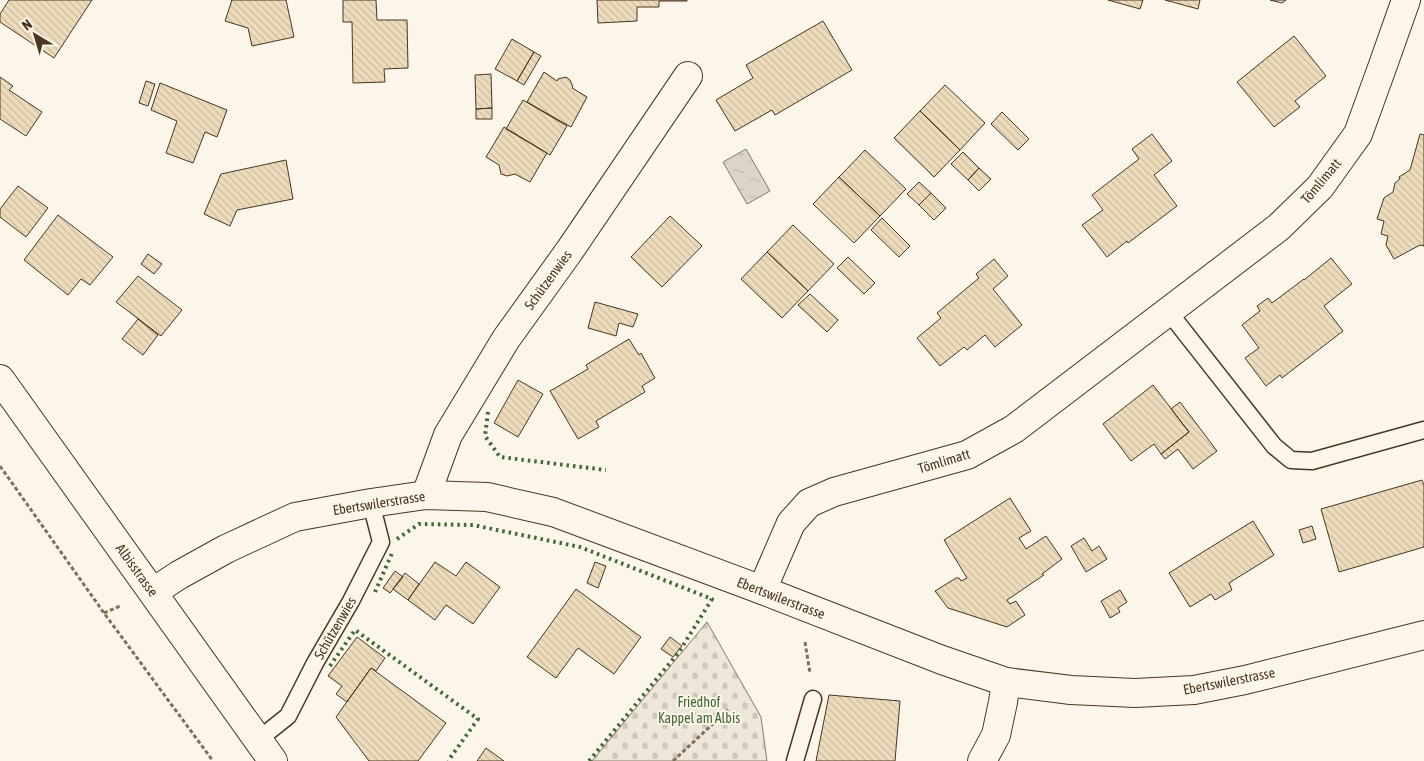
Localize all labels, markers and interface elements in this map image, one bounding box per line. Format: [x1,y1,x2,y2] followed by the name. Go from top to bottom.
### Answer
[10,10,60,60] north arrow
[19,16,35,34] text: N
[1298,155,1344,207] street label: Tömlimatt
[521,247,575,313] street label: Schützenwies
[916,446,972,476] street label: Tömlimatt
[332,488,426,518] street label: Ebertswilerstrasse
[113,541,161,599] street label: Albisstrasse
[735,574,827,622] street label: Ebertswilerstrasse
[311,594,359,662] street label: Schützenwies
[1182,664,1276,698] street label: Ebertswilerstrasse
[658,694,740,726] park label: Friedhof Kappel am Albis

